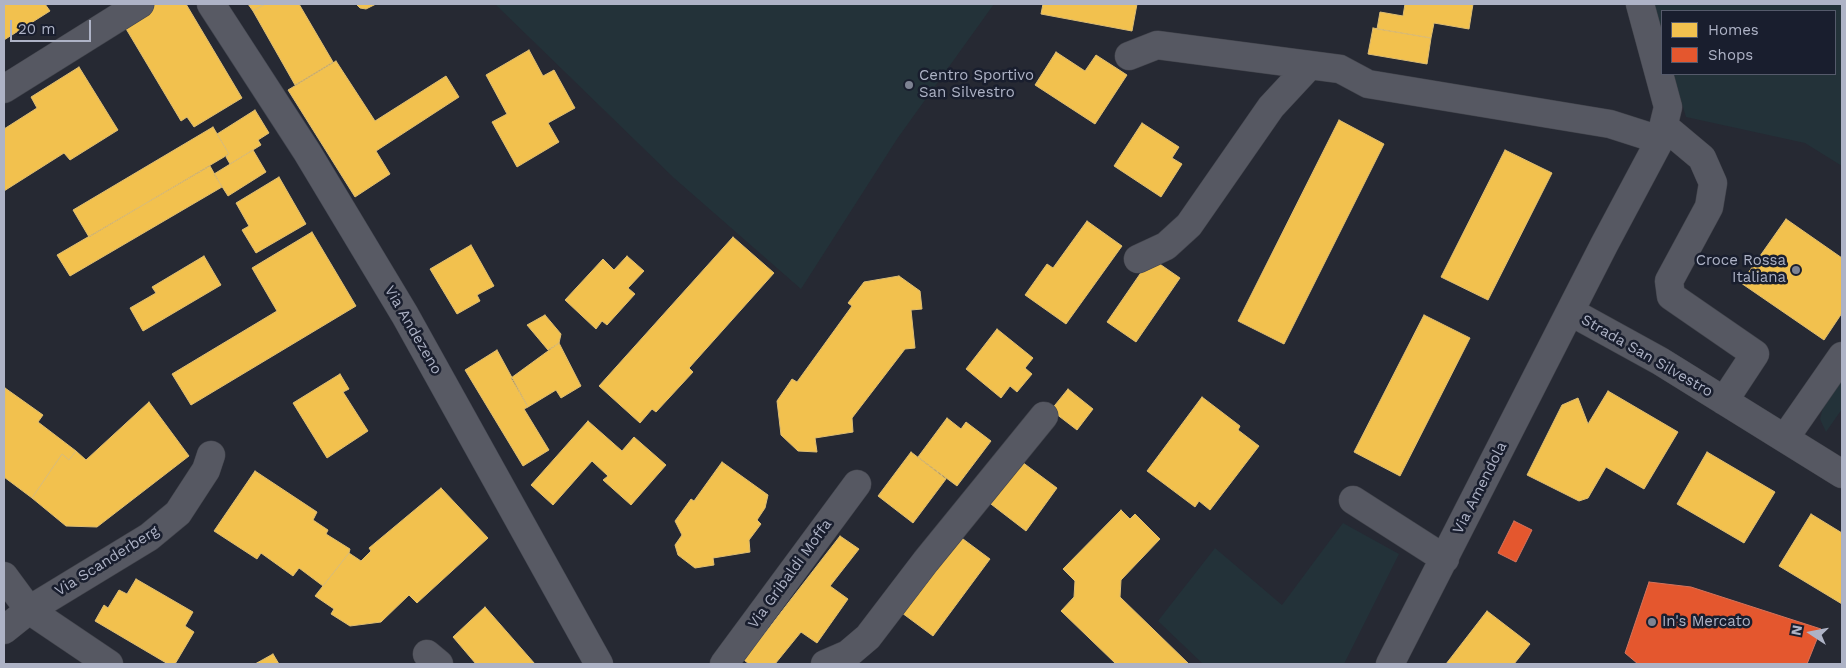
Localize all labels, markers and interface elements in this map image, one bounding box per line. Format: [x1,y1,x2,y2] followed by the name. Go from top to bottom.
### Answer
[12,10,94,42] scale bar
[1661,10,1836,75] legend
[18,20,56,38] text: 20 m
[1708,21,1759,39] text: Homes
[1708,46,1753,64] text: Shops
[919,67,1034,102] place label: Centro Sportivo San Silvestro
[903,79,915,91] marker: Centro Sportivo San Silvestro
[1696,252,1786,287] place label: Croce Rossa Italiana
[1790,264,1802,276] marker: Croce Rossa Italiana
[380,282,446,378] street label: Via Andezeno
[1578,311,1716,401] street label: Strada San Silvestro
[1449,439,1511,537] street label: Via Amendola
[744,516,836,632] street label: Via Gribaldi Moffa
[52,522,162,600] street label: Via Scanderberg
[1786,608,1836,658] north arrow
[1662,613,1751,631] place label: In's Mercato
[1646,616,1658,628] marker: In's Mercato
[1787,624,1805,637] text: N

